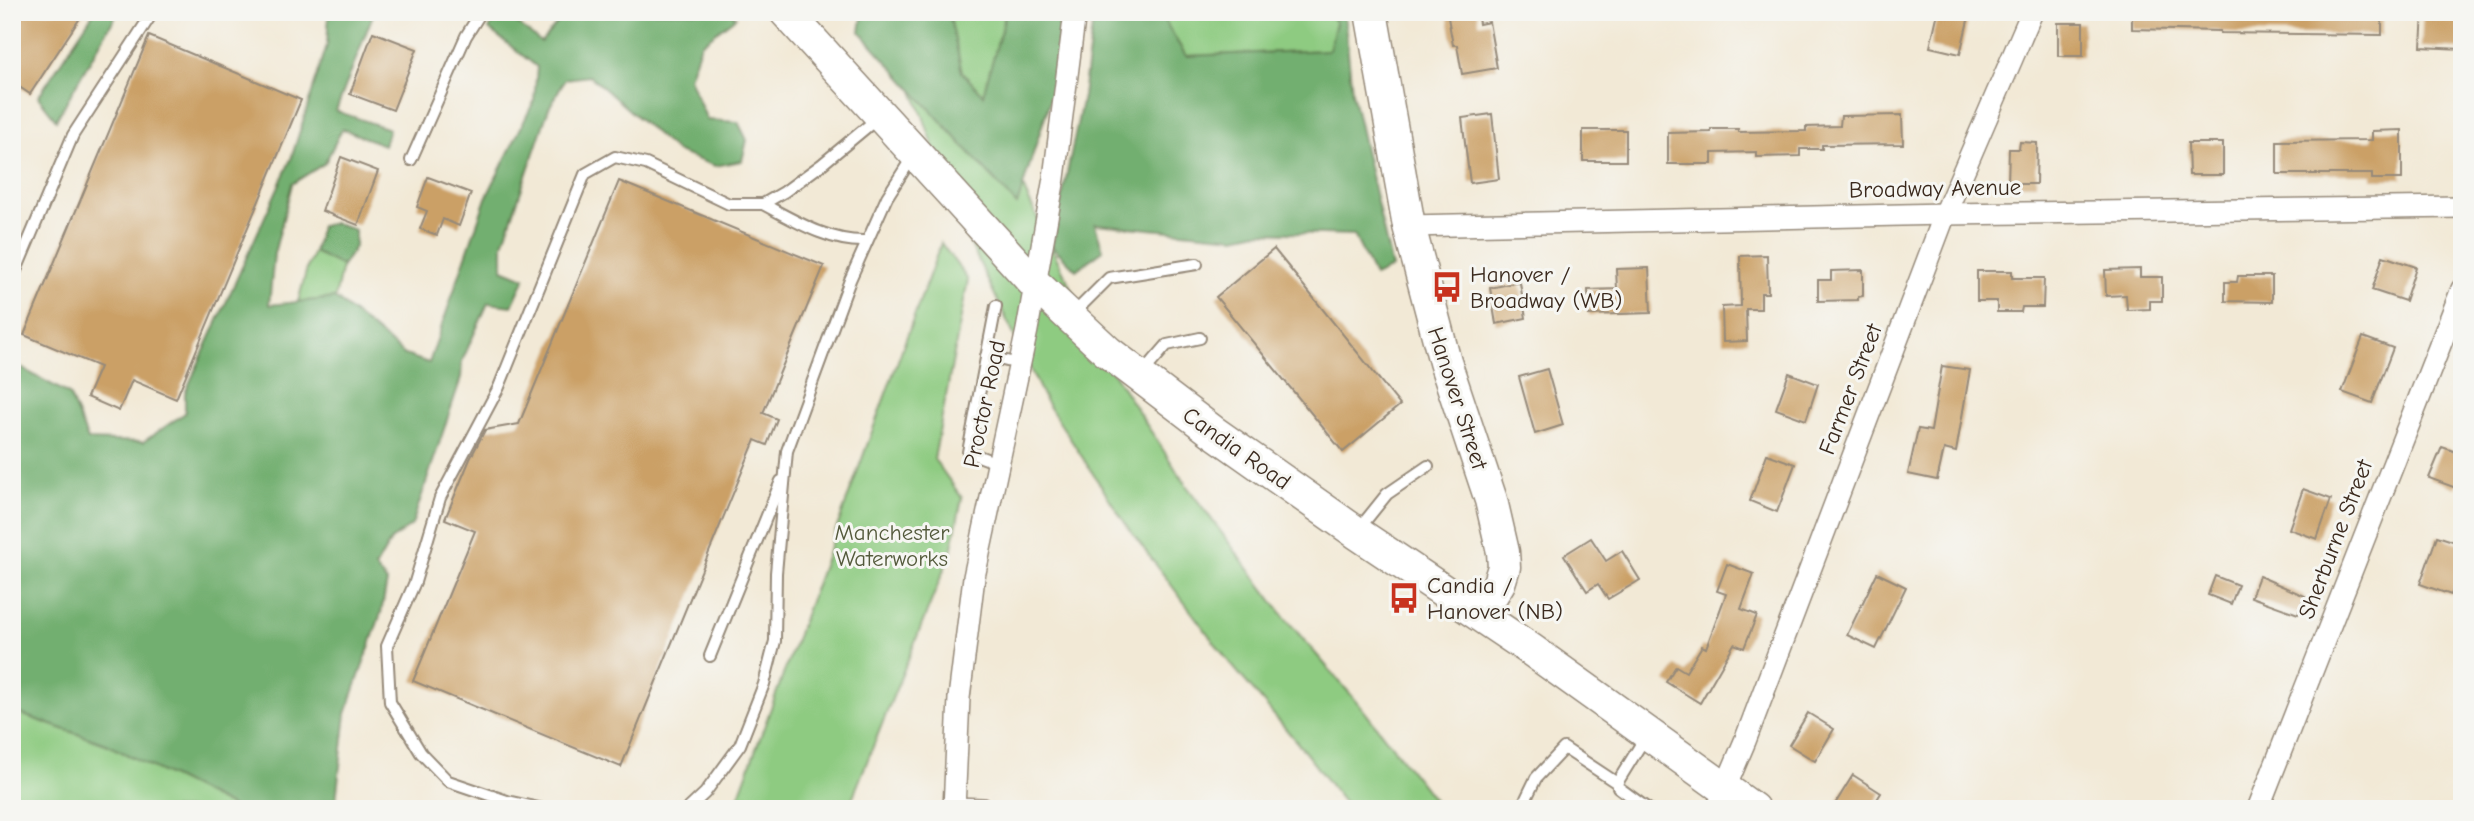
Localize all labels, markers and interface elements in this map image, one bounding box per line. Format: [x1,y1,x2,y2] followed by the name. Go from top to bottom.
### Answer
[1849,173,2021,204] street label: Broadway Avenue
[1470,261,1623,314] place label: Hanover / Broadway (WB)
[1430,270,1464,304] bus stop icon: Hanover / Broadway (WB)
[1813,319,1888,458] street label: Farmer Street
[1422,324,1494,474] street label: Hanover Street
[958,338,1011,470] street label: Proctor Road
[1178,401,1296,495] street label: Candia Road
[2293,454,2379,623] street label: Sherburne Street
[835,519,950,572] park label: Manchester Waterworks
[1427,572,1563,625] place label: Candia / Hanover (NB)
[1387,581,1421,615] bus stop icon: Candia / Hanover (NB)

